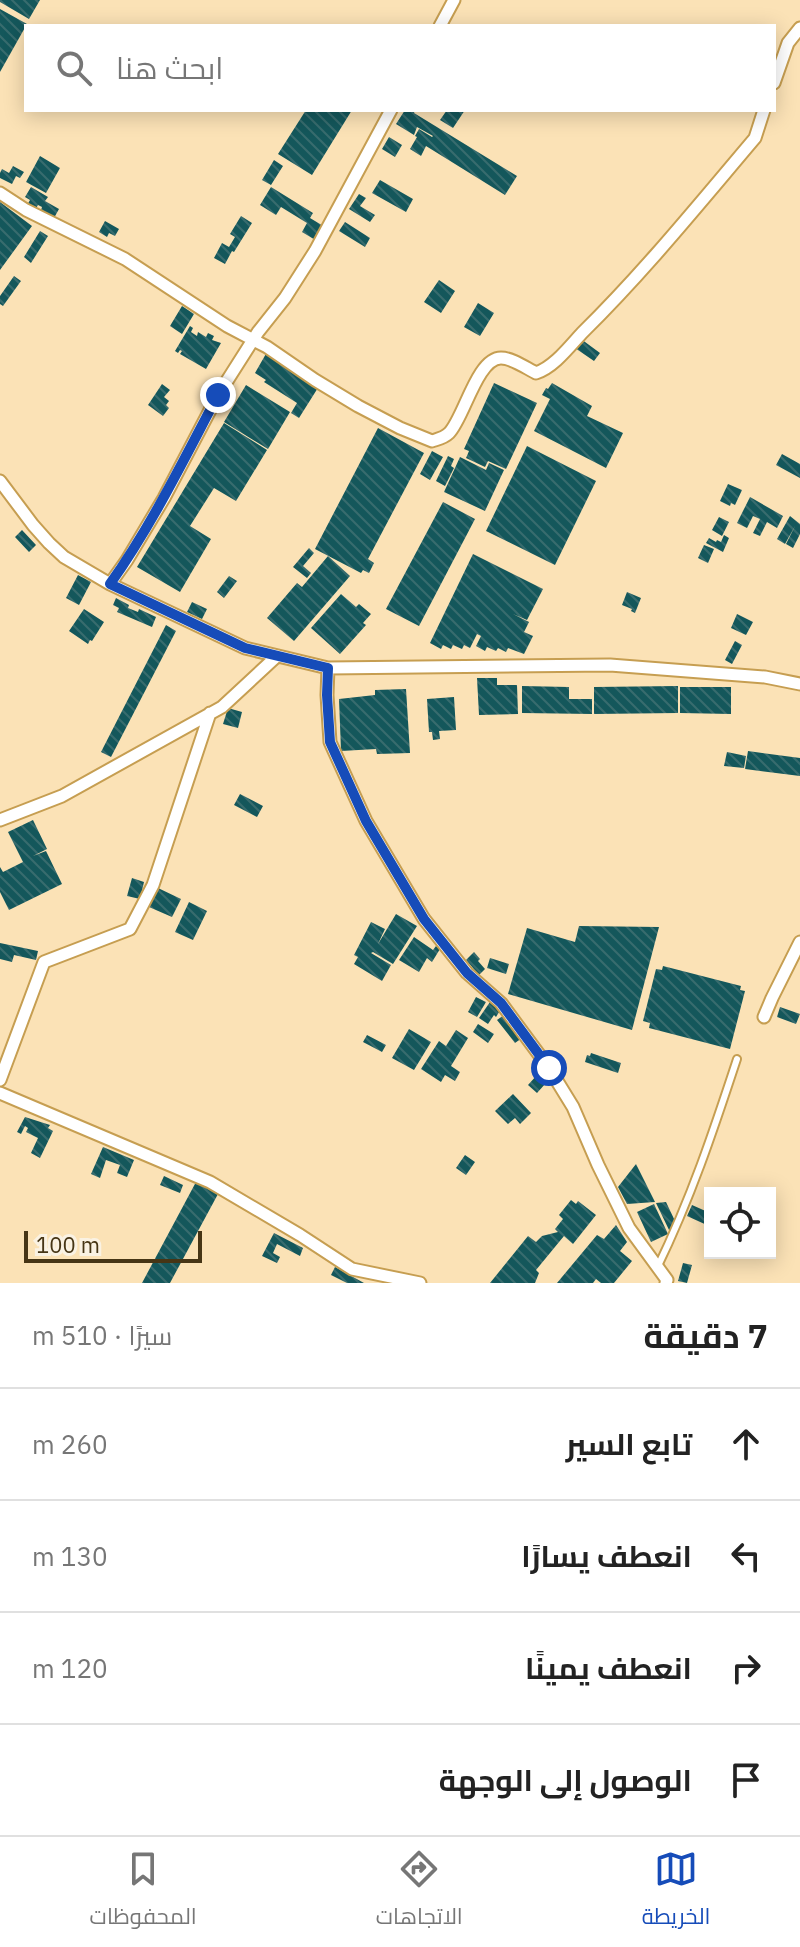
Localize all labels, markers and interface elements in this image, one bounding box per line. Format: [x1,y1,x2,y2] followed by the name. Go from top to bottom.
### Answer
[24,24,776,112] search box
[52,46,96,90] icon: search
[116,48,223,87] text: ابحث هنا
[200,377,236,413] route end
[531,1050,567,1086] route start
[704,1187,776,1259] map controls
[704,1187,776,1259] button: locate
[24,1227,202,1263] scale bar
[36,1230,100,1259] text: 100 m
[643,1313,768,1357] text: 7 دقيقة
[32,1318,172,1352] text: سيرًا · 510 m
[724,1422,768,1466] icon: ahead
[566,1424,692,1463] text: تابع السير
[32,1427,108,1461] text: 260 m
[724,1534,768,1578] icon: left
[521,1536,692,1575] text: انعطف يسارًا
[32,1539,108,1573] text: 130 m
[724,1646,768,1690] icon: right
[525,1648,692,1687] text: انعطف يمينًا
[32,1651,108,1685] text: 120 m
[724,1758,768,1802] icon: arrive
[439,1760,692,1799] text: الوصول إلى الوجهة
[90,1847,197,1937] tab: المحفوظات
[376,1847,463,1937] tab: الاتجاهات
[642,1847,710,1937] tab: الخريطة

